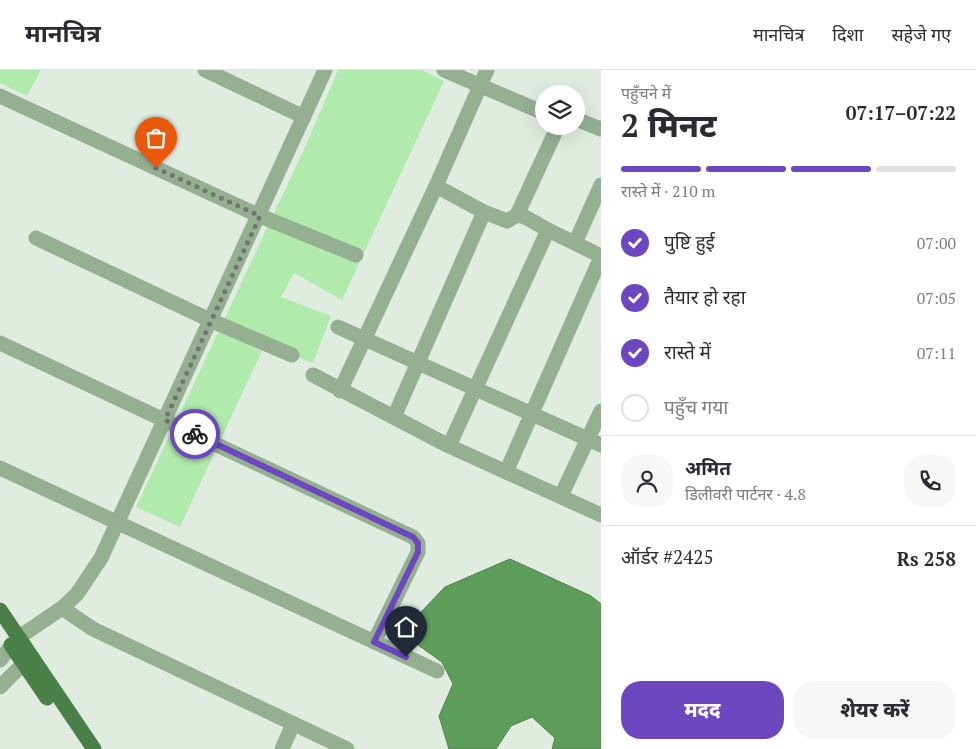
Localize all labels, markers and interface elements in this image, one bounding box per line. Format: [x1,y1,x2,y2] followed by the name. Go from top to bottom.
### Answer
[25,17,101,49] text: मानचित्र
[753,22,804,46] text: मानचित्र
[832,22,863,46] text: दिशा
[891,22,951,46] text: सहेजे गए
[621,82,671,104] text: पहुँचने में
[535,85,585,135] map controls
[535,85,585,135] button: layers
[846,100,956,125] text: 07:17–07:22
[621,104,717,146] text: 2 मिनट
[135,117,177,168] pin
[142,124,170,152] icon: bag
[621,180,715,202] text: रास्ते में · 210 m
[621,229,649,257] icon: check
[664,229,715,254] text: पुष्टि हुई
[917,232,956,254] text: 07:00
[621,284,649,312] icon: check
[664,284,746,309] text: तैयार हो रहा
[917,287,956,309] text: 07:05
[621,339,649,367] icon: check
[664,339,711,364] text: रास्ते में
[917,342,956,364] text: 07:11
[664,394,728,419] text: पहुँच गया
[170,409,220,459] courier
[181,420,209,448] icon: bike
[621,455,673,507] button: person
[685,455,731,480] text: अमित
[904,455,956,507] button: phone
[685,483,806,505] text: डिलीवरी पार्टनर · 4.8
[621,544,714,569] text: ऑर्डर #2425
[897,546,956,571] text: Rs 258
[385,606,427,657] pin
[392,613,420,641] icon: home
[621,681,784,739] button: मदद
[794,681,956,739] button: शेयर करें

